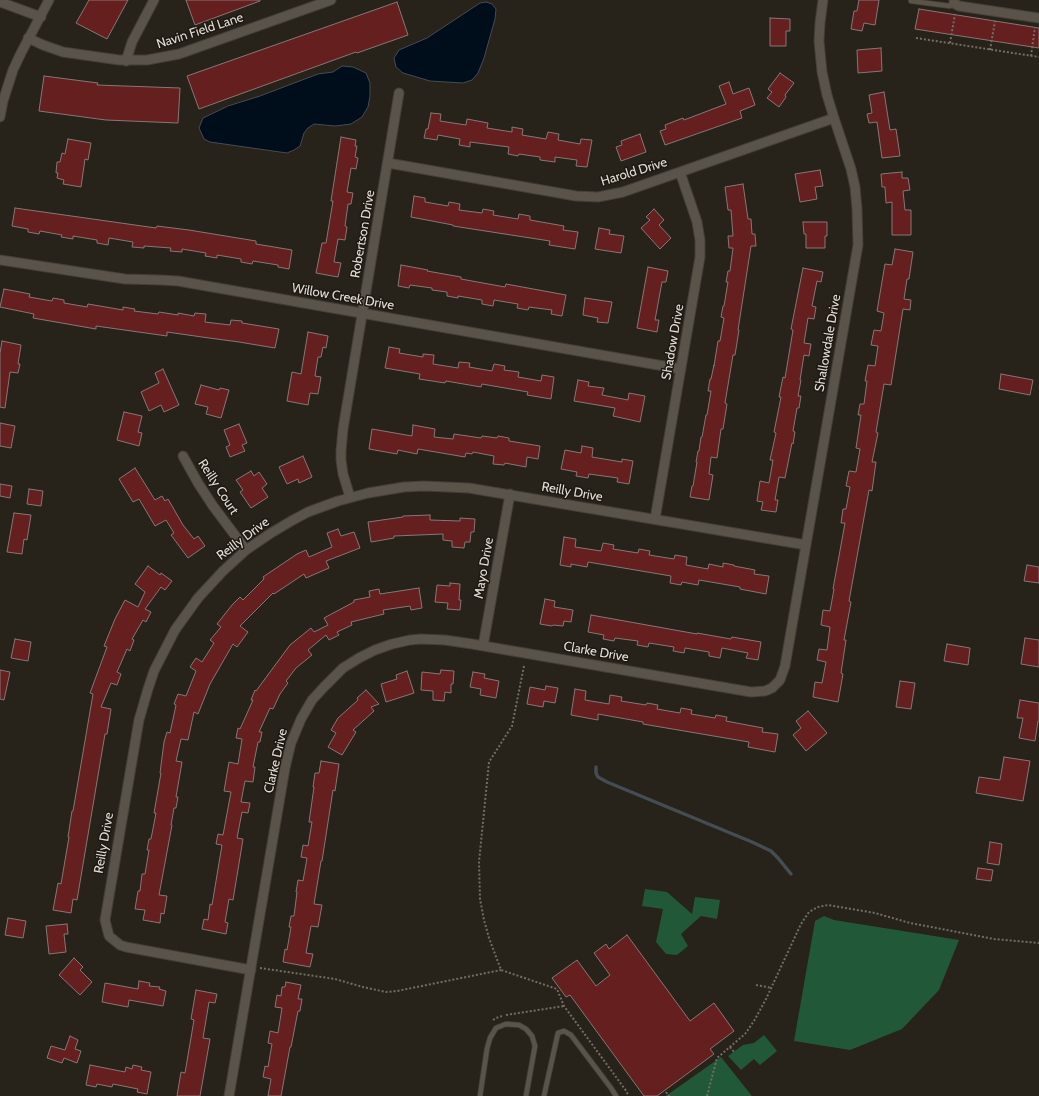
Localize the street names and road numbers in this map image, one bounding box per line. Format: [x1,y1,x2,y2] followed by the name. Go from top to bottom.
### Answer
[155,10,245,52] street label: Navin Field Lane
[599,155,669,189] street label: Harold Drive
[348,189,378,279] street label: Robertson Drive
[291,280,395,314] street label: Willow Creek Drive
[812,293,844,393] street label: Shallowdale Drive
[659,303,687,381] street label: Shadow Drive
[194,456,242,518] street label: Reilly Court
[540,479,604,505] street label: Reilly Drive
[214,514,272,564] street label: Reilly Drive
[471,536,497,600] street label: Mayo Drive
[562,639,630,665] street label: Clarke Drive
[261,727,291,795] street label: Clarke Drive
[91,811,117,875] street label: Reilly Drive

